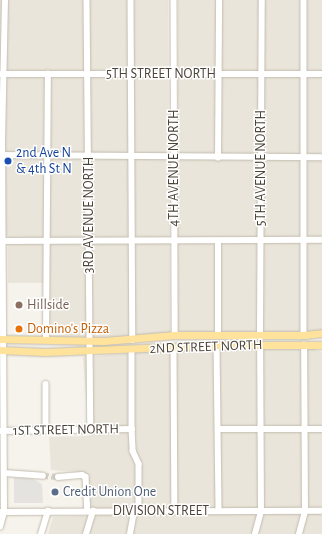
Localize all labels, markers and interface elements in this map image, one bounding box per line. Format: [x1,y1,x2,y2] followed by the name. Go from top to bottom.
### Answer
[106,66,216,82] street label: 5TH STREET NORTH
[166,109,182,227] street label: 4TH AVENUE NORTH
[253,110,269,226] street label: 5TH AVENUE NORTH
[16,145,72,178] place label: 2nd Ave N & 4th St N
[3,156,13,166] marker: 2nd Ave N & 4th St N
[81,157,97,273] street label: 3RD AVENUE NORTH
[27,297,69,313] place label: Hillside
[14,300,24,310] marker: Hillside
[27,321,109,337] place label: Domino's Pizza
[14,324,24,334] marker: Domino's Pizza
[149,337,263,357] street label: 2ND STREET NORTH
[13,421,119,439] street label: 1ST STREET NORTH
[63,484,156,500] place label: Credit Union One
[50,487,60,497] marker: Credit Union One
[113,503,209,519] street label: DIVISION STREET

